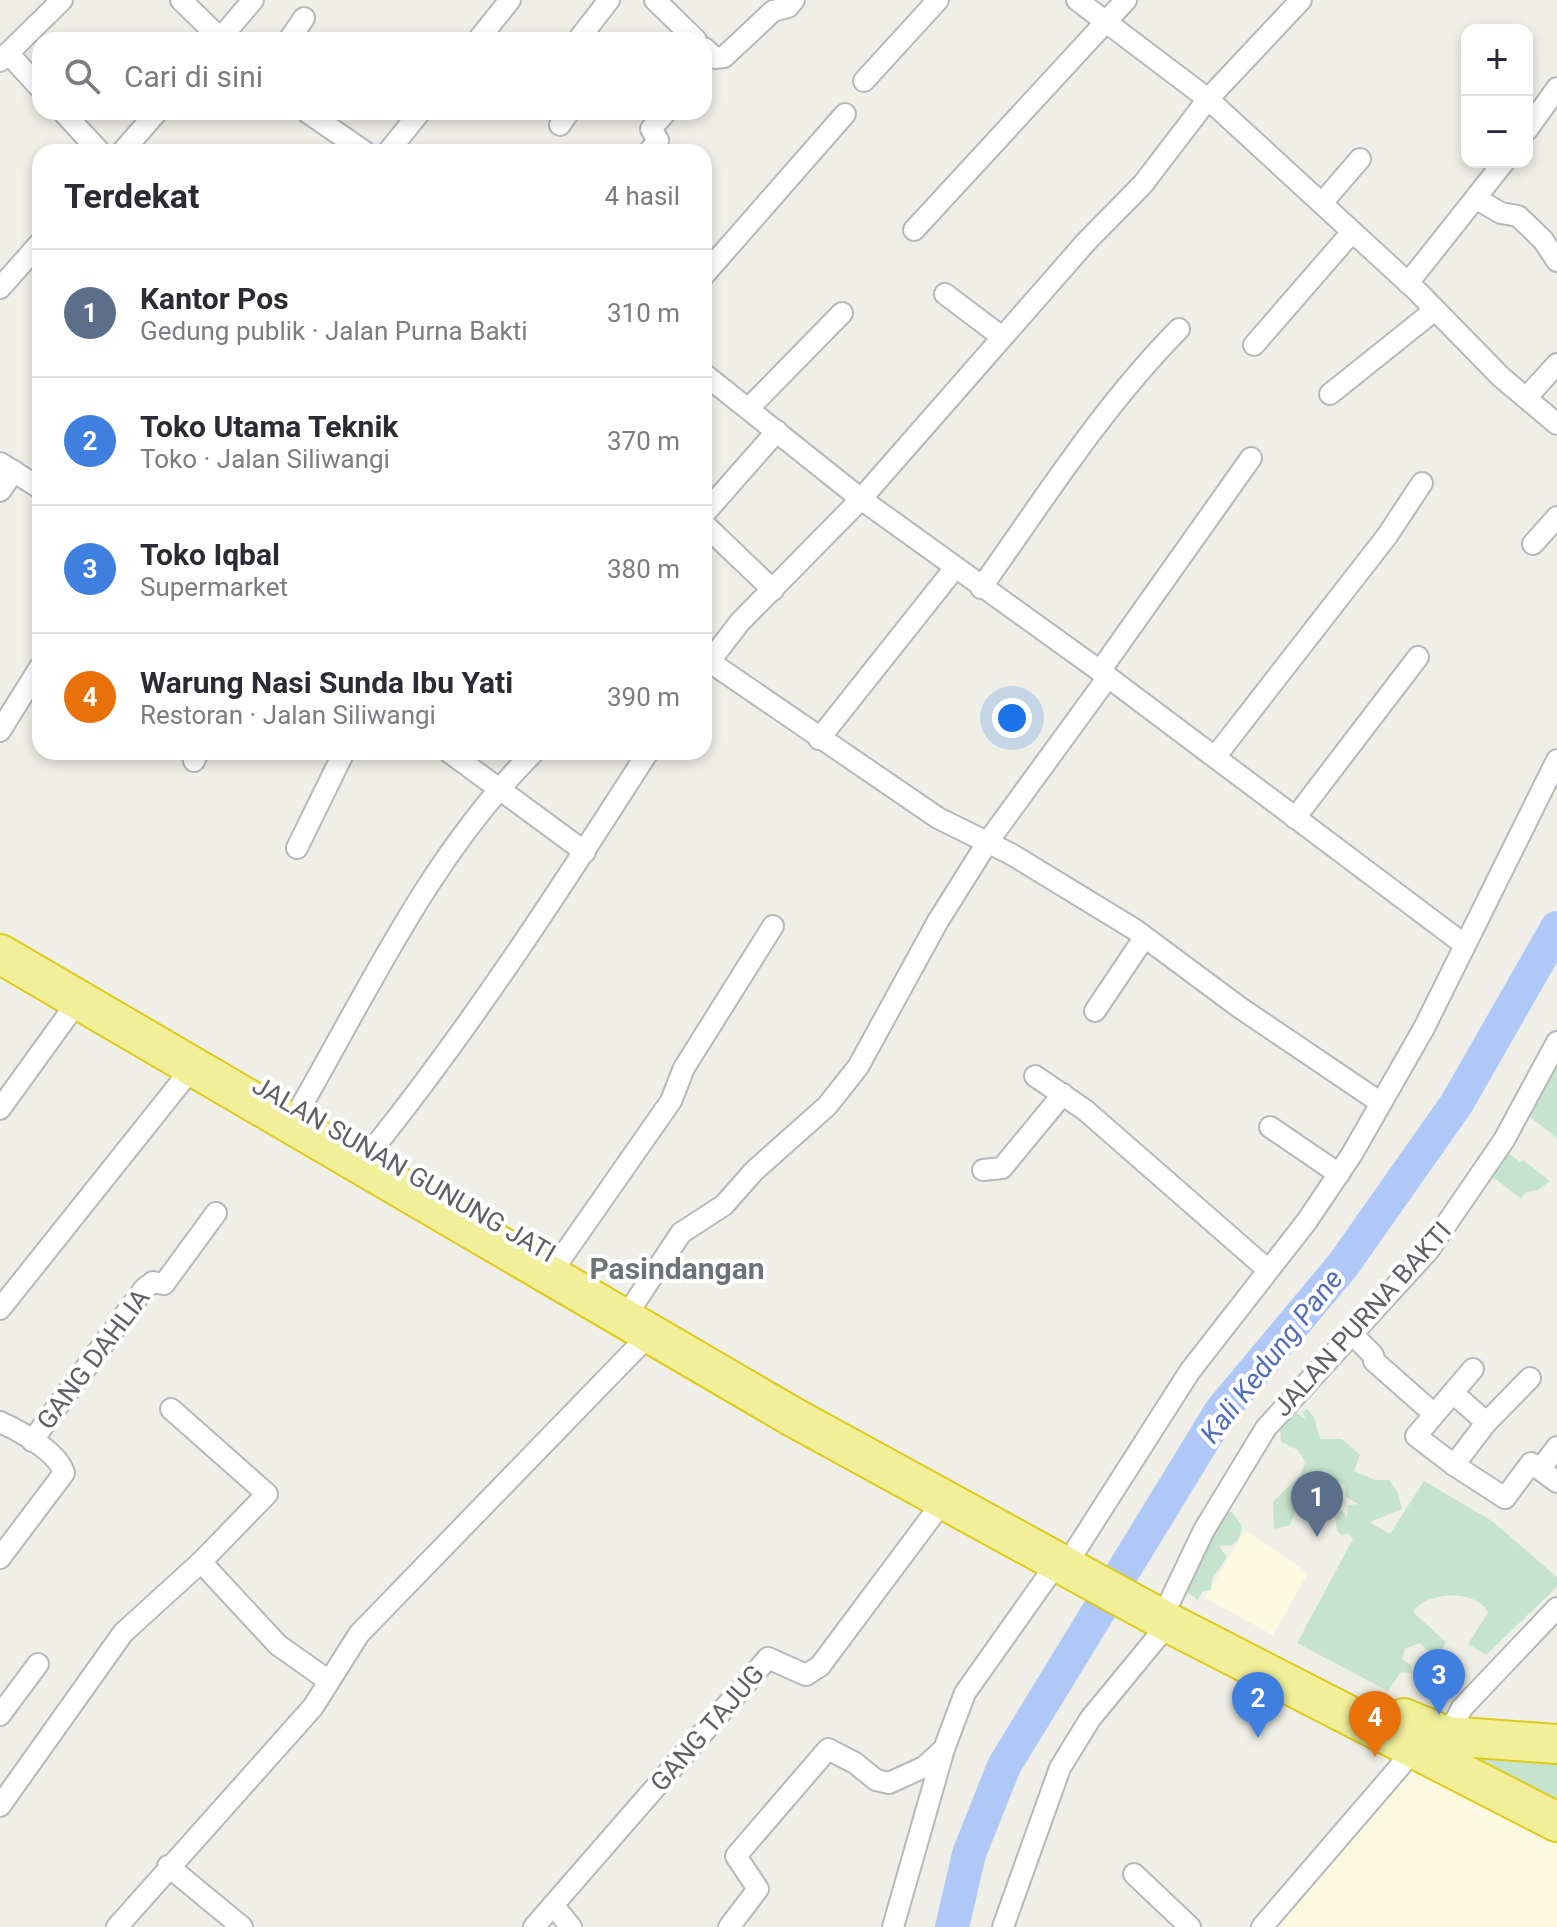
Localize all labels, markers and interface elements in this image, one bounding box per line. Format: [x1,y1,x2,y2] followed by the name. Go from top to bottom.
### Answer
[1461,24,1533,168] map controls
[1461,24,1533,96] button: +
[32,32,712,120] search box
[60,54,104,98] icon: search
[124,59,263,94] text: Cari di sini
[1461,96,1533,168] button: −
[64,176,199,216] text: Terdekat
[604,181,680,211] text: 4 hasil
[140,281,289,316] text: Kantor Pos
[83,298,97,328] text: 1
[607,298,680,328] text: 310 m
[140,316,528,346] text: Gedung publik · Jalan Purna Bakti
[140,409,398,444] text: Toko Utama Teknik
[83,426,97,456] text: 2
[607,426,680,456] text: 370 m
[140,444,390,474] text: Toko · Jalan Siliwangi
[140,537,280,572] text: Toko Iqbal
[83,554,97,584] text: 3
[607,554,680,584] text: 380 m
[140,572,288,602] text: Supermarket
[140,665,513,700] text: Warung Nasi Sunda Ibu Yati
[83,682,97,712] text: 4
[607,682,680,712] text: 390 m
[992,698,1032,738] your location
[140,700,436,730] text: Restoran · Jalan Siliwangi
[247,1070,561,1268] street label: JALAN SUNAN GUNUNG JATI
[1267,1216,1457,1422] street label: JALAN PURNA BAKTI
[589,1251,765,1286] district label: Pasindangan
[1193,1263,1350,1450] water label: Kali Kedung Pane
[30,1283,156,1435] street label: GANG DAHLIA
[1291,1471,1343,1537] pin: 1
[1413,1649,1465,1715] pin: 3
[644,1659,770,1797] street label: GANG TAJUG
[1232,1672,1284,1738] pin: 2
[1349,1691,1401,1757] pin: 4

